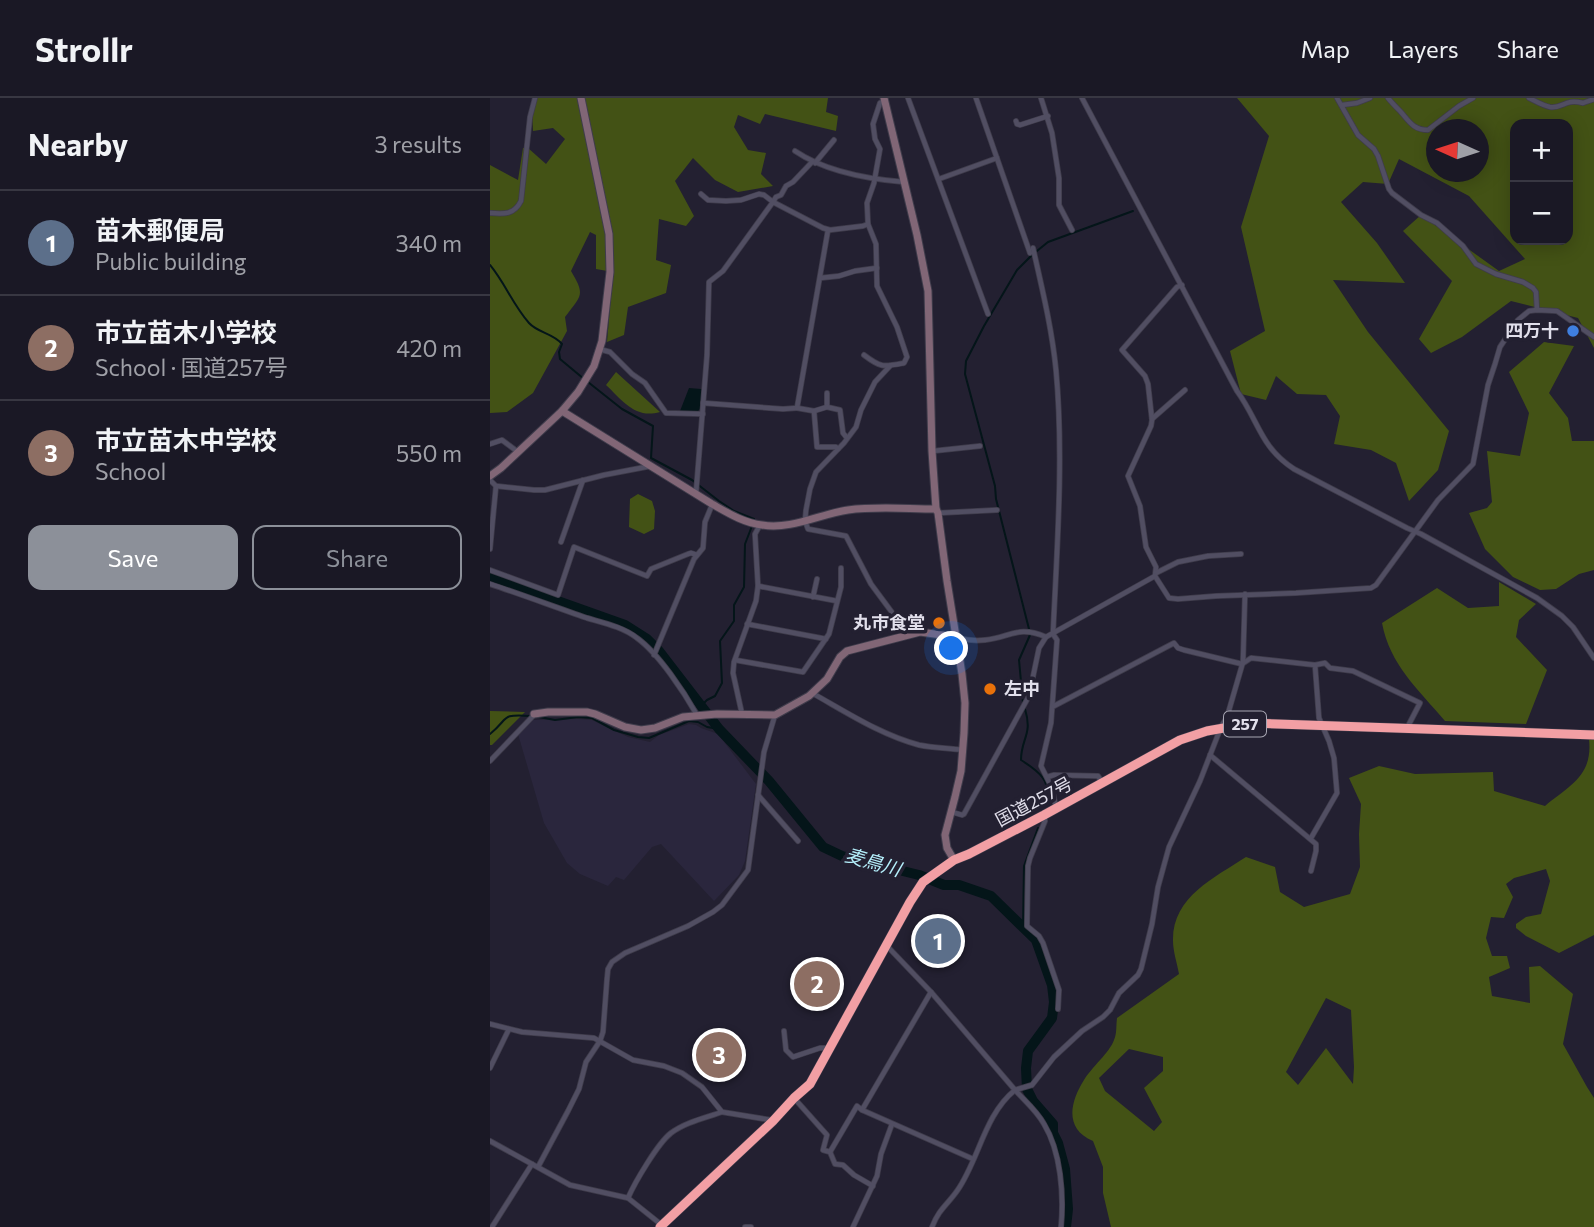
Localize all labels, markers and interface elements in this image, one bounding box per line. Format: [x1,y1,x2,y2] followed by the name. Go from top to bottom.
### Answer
[35,28,133,69] text: Strollr
[1301,34,1350,63] text: Map
[1388,34,1459,63] text: Layers
[1497,34,1559,63] text: Share
[1426,119,1489,182] north arrow
[1510,119,1573,245] map controls
[1510,119,1573,182] button: +
[28,125,128,162] text: Nearby
[375,130,462,158] text: 3 results
[1510,182,1573,245] button: −
[95,214,225,245] text: 苗木郵便局
[46,229,56,257] text: 1
[396,229,462,257] text: 340 m
[95,247,246,275] text: Public building
[95,316,277,347] text: 市立苗木小学校
[1505,319,1559,341] place label: 四万十
[1565,323,1581,339] marker: 四万十
[44,334,58,362] text: 2
[396,334,462,362] text: 420 m
[95,353,288,381] text: School · 国道257号
[95,424,277,455] text: 市立苗木中学校
[44,439,58,467] text: 3
[396,439,462,467] text: 550 m
[95,457,166,485] text: School
[28,525,238,590] button: Save
[252,525,462,590] button: Share
[853,611,925,633] place label: 丸市食堂
[931,615,947,631] marker: 丸市食堂
[934,631,968,665] your location
[1004,677,1040,699] place label: 左中
[982,681,998,697] marker: 左中
[1224,712,1266,736] road number: 257
[991,772,1076,831] street label: 国道257号
[843,843,906,881] water label: 麦鳥川
[915,915,961,967] pin: 1
[794,958,840,1010] pin: 2
[696,1029,742,1081] pin: 3

